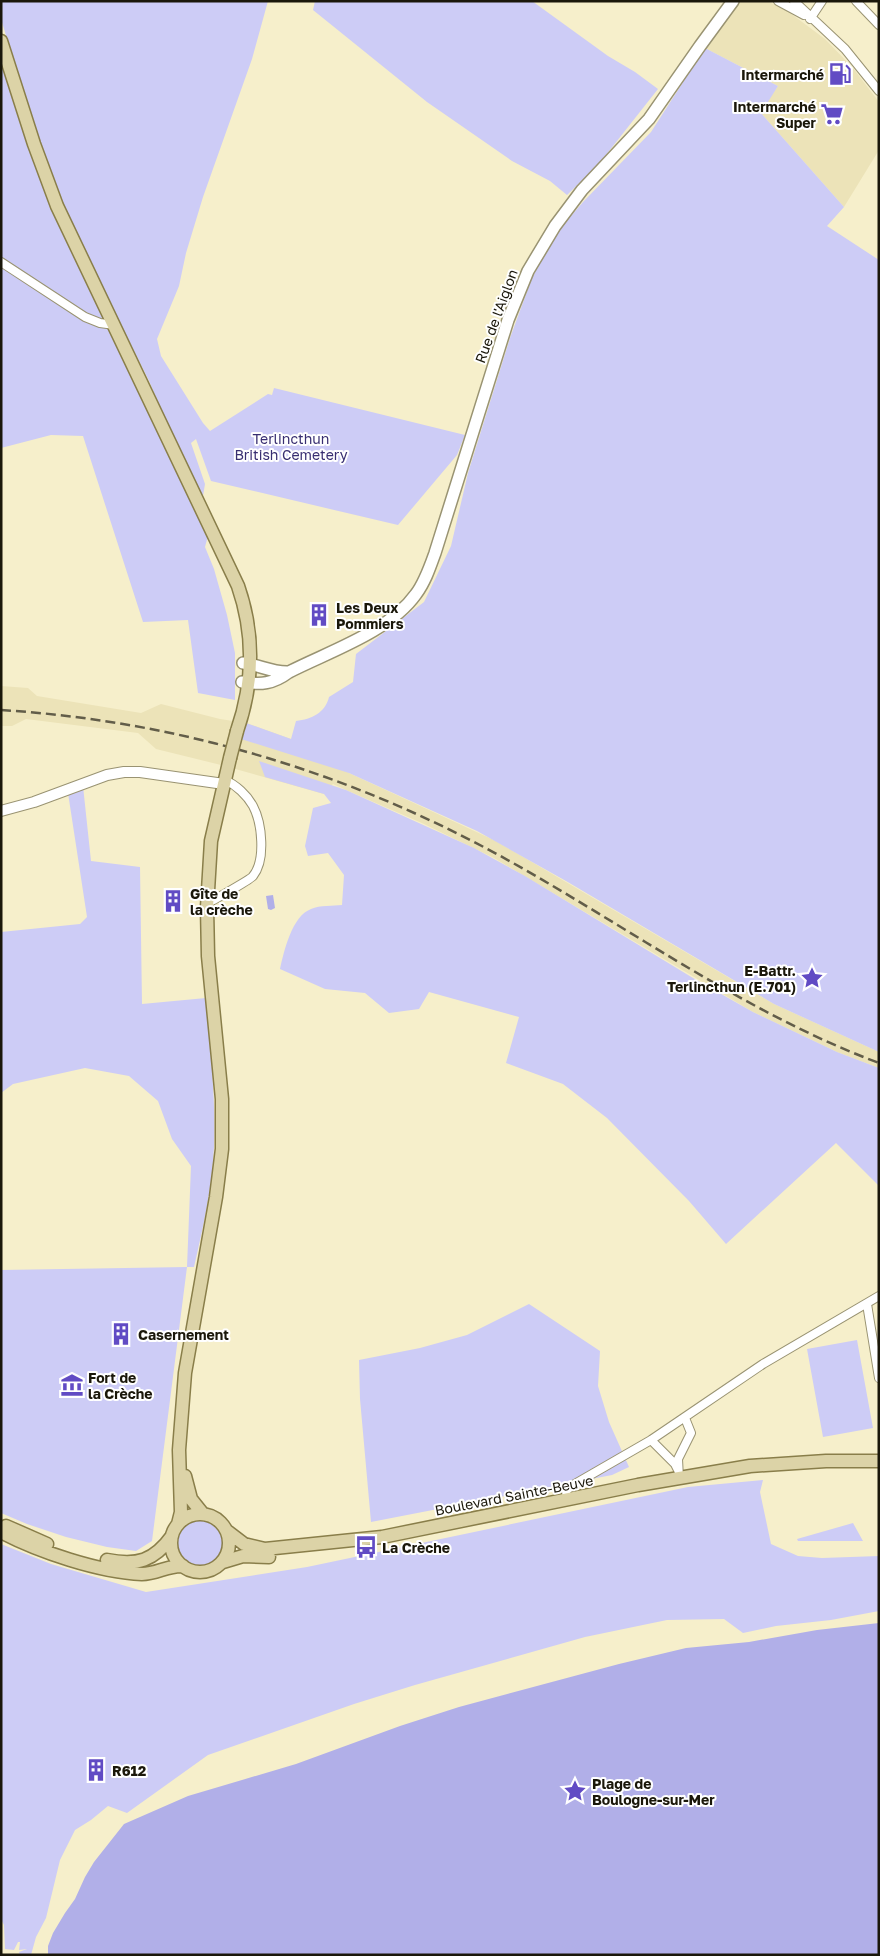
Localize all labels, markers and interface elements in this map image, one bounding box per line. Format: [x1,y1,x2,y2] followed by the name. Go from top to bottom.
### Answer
[827,61,853,87] fuel station icon: Intermarché
[741,66,824,83] place label: Intermarché
[733,98,817,131] place label: Intermarché Super
[819,101,845,127] supermarket icon: Intermarché Super
[471,267,521,365] street label: Rue de l'Aiglon
[234,430,348,463] park label: Terlincthun British Cemetery
[336,599,404,632] place label: Les Deux Pommiers
[306,602,332,628] building icon: Les Deux Pommiers
[190,885,253,918] place label: Gîte de la crèche
[160,888,186,914] building icon: Gîte de la crèche
[667,962,796,995] place label: E-Battr. Terlincthun (E.701)
[799,965,825,991] place icon: E-Battr. Terlincthun (E.701)
[108,1321,134,1347] building icon: Casernement
[138,1326,229,1343] place label: Casernement
[88,1369,153,1402] place label: Fort de la Crèche
[59,1372,85,1398] museum icon: Fort de la Crèche
[433,1471,595,1519] street label: Boulevard Sainte-Beuve
[353,1534,379,1560] bus stop icon: La Crèche
[382,1539,450,1556] place label: La Crèche
[83,1757,109,1783] building icon: R612
[112,1762,147,1779] place label: R612
[592,1775,715,1808] place label: Plage de Boulogne-sur-Mer
[562,1778,588,1804] place icon: Plage de Boulogne-sur-Mer

